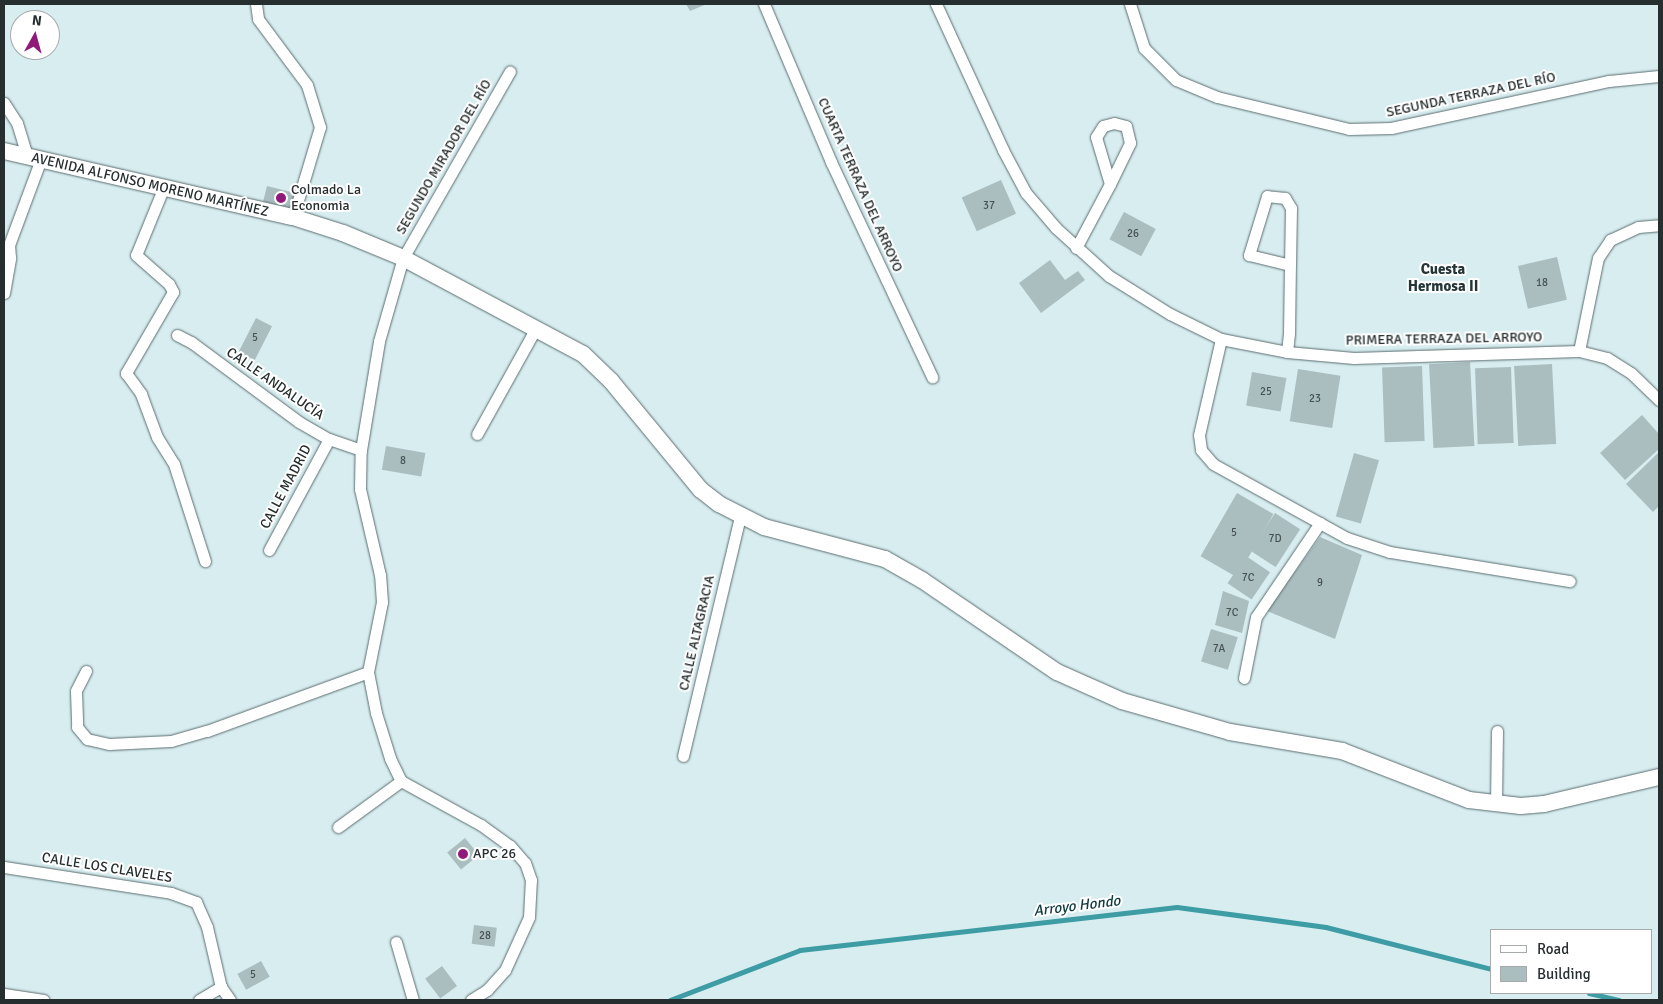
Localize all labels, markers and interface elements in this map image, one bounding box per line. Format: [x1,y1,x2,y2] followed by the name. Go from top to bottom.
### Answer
[10,10,60,60] north arrow
[31,12,43,30] text: N
[1385,69,1557,121] street label: SEGUNDA TERRAZA DEL RÍO
[393,77,495,237] street label: SEGUNDO MIRADOR DEL RÍO
[814,95,906,275] street label: CUARTA TERRAZA DEL ARROYO
[30,150,270,220] street label: AVENIDA ALFONSO MORENO MARTÍNEZ
[291,182,361,214] place label: Colmado La Economia
[275,192,287,204] marker: Colmado La Economia
[983,199,995,213] house number: 37
[1127,227,1139,241] house number: 26
[1408,260,1478,295] district label: Cuesta Hermosa II
[1536,276,1548,290] house number: 18
[1345,329,1543,349] street label: PRIMERA TERRAZA DEL ARROYO
[252,331,258,345] house number: 5
[223,344,327,424] street label: CALLE ANDALUCÍA
[1260,385,1272,399] house number: 25
[1309,392,1321,406] house number: 23
[257,442,315,532] street label: CALLE MADRID
[400,454,406,468] house number: 8
[1231,526,1237,540] house number: 5
[1268,532,1282,546] house number: 7D
[1242,571,1254,585] house number: 7C
[676,574,718,692] street label: CALLE ALTAGRACIA
[1317,576,1323,590] house number: 9
[1226,606,1238,620] house number: 7C
[1213,642,1225,656] house number: 7A
[473,846,516,862] place label: APC 26
[457,848,469,860] marker: APC 26
[41,849,173,887] street label: CALLE LOS CLAVELES
[1033,892,1121,920] water label: Arroyo Hondo
[479,929,491,943] house number: 28
[1490,929,1653,994] legend
[1537,940,1569,958] text: Road
[1537,965,1591,983] text: Building
[250,968,256,982] house number: 5

